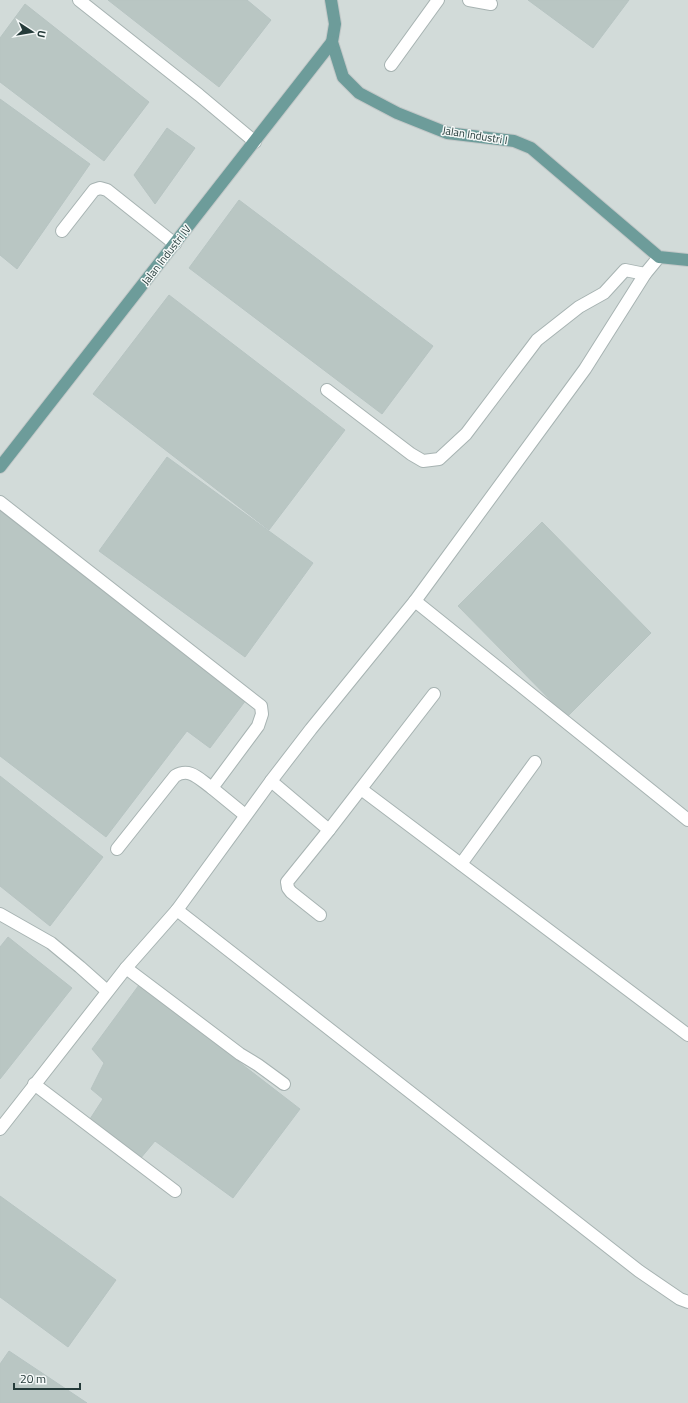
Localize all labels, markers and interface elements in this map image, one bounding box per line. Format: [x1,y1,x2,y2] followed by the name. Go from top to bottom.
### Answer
[12,12,52,52] north arrow
[33,29,50,39] text: U
[441,122,509,148] street label: Jalan Industri I
[138,221,195,288] street label: Jalan Industri IV
[14,1365,80,1391] scale bar
[20,1369,46,1388] text: 20 m

